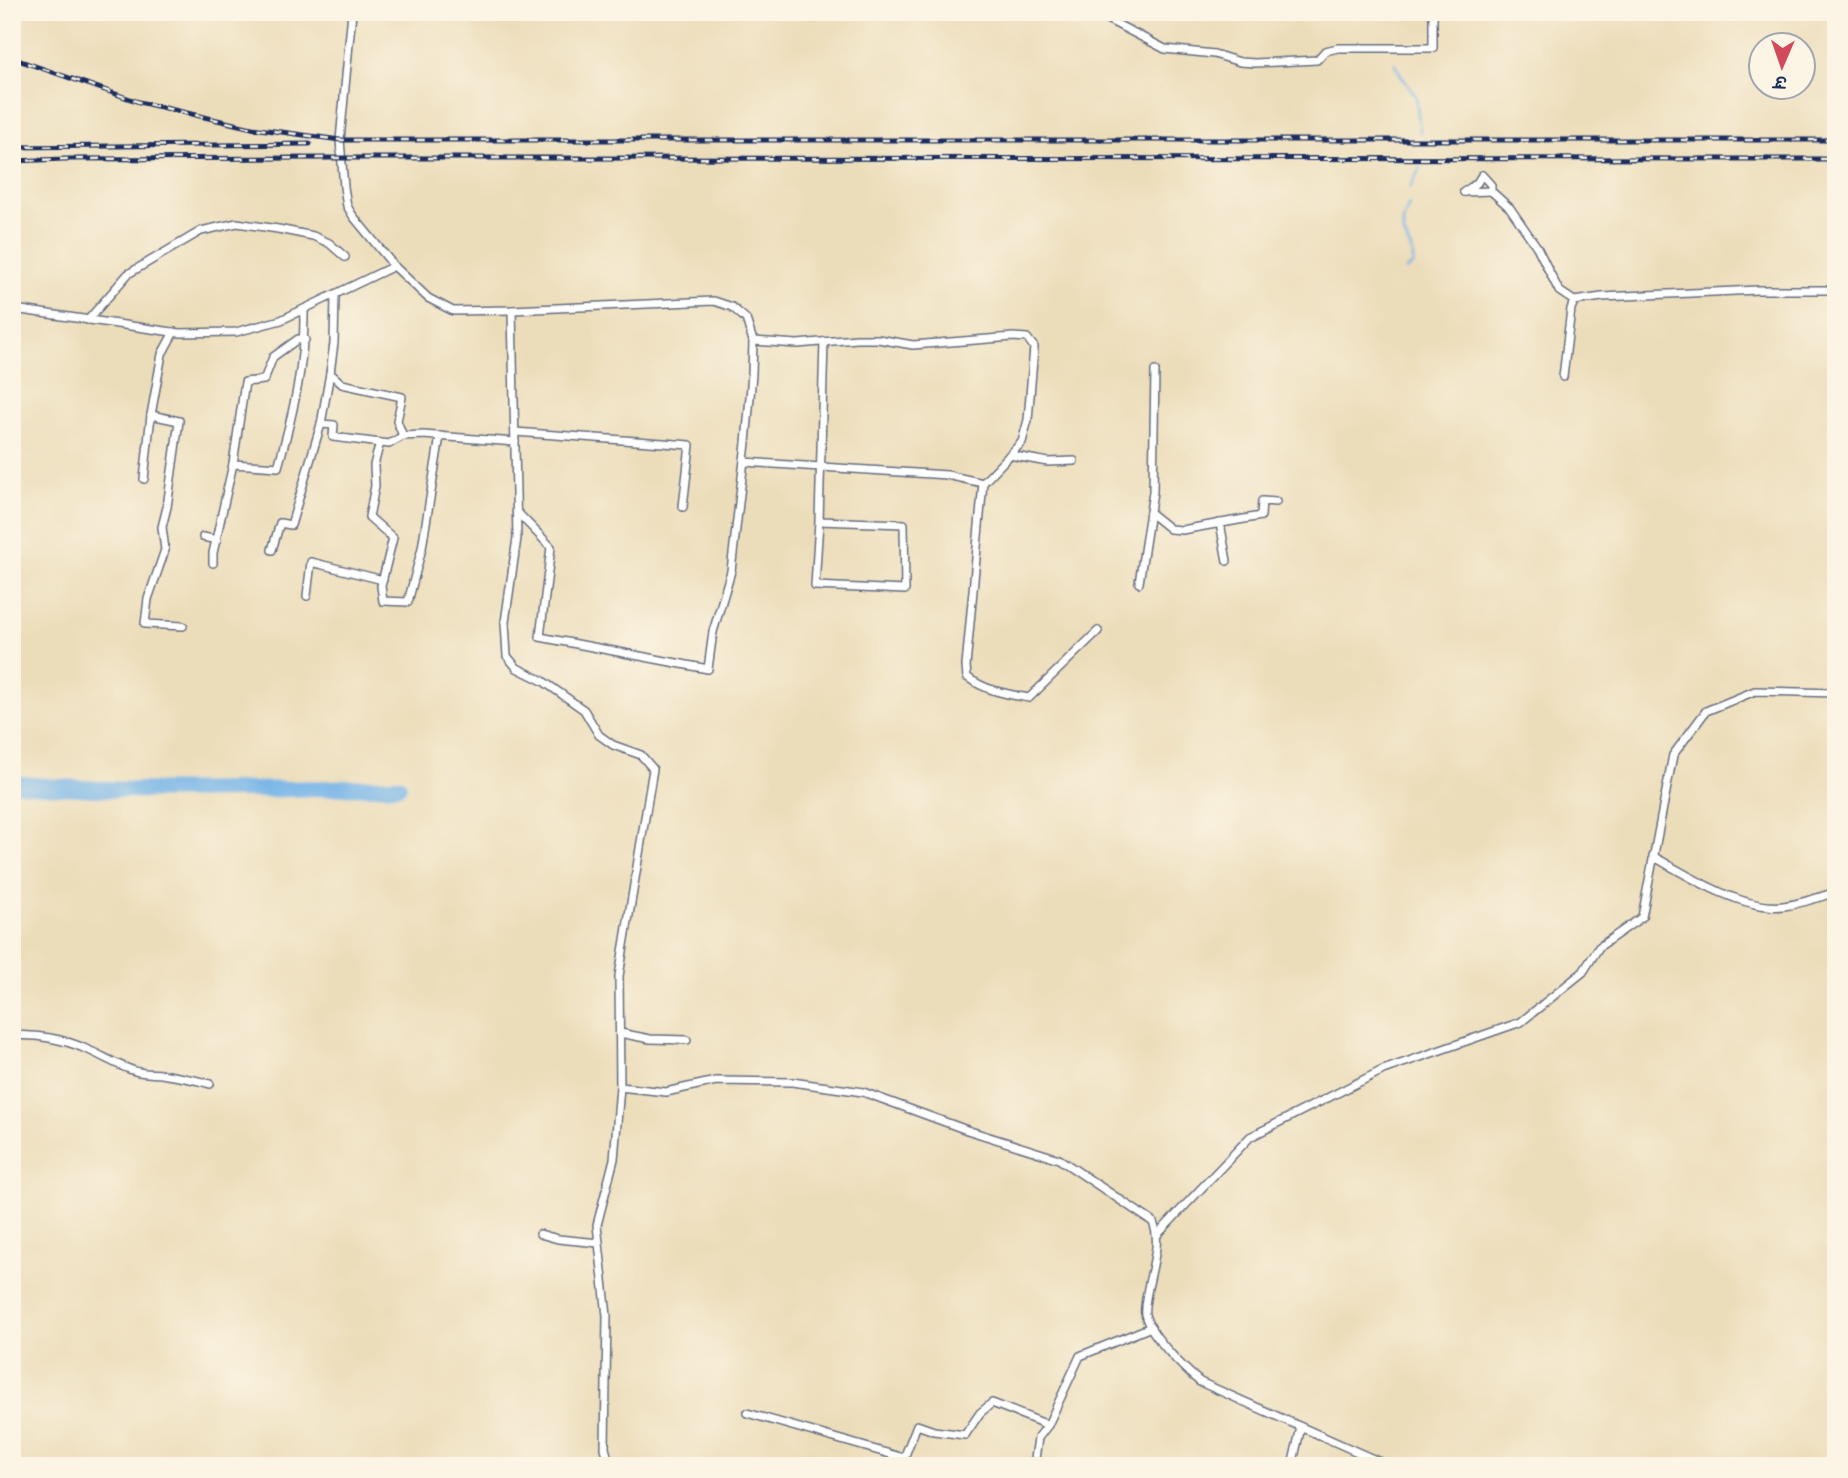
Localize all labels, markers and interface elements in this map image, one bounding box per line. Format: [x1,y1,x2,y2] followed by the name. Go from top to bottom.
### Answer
[1746,32,1816,102] north arrow
[1771,66,1788,96] text: उ

